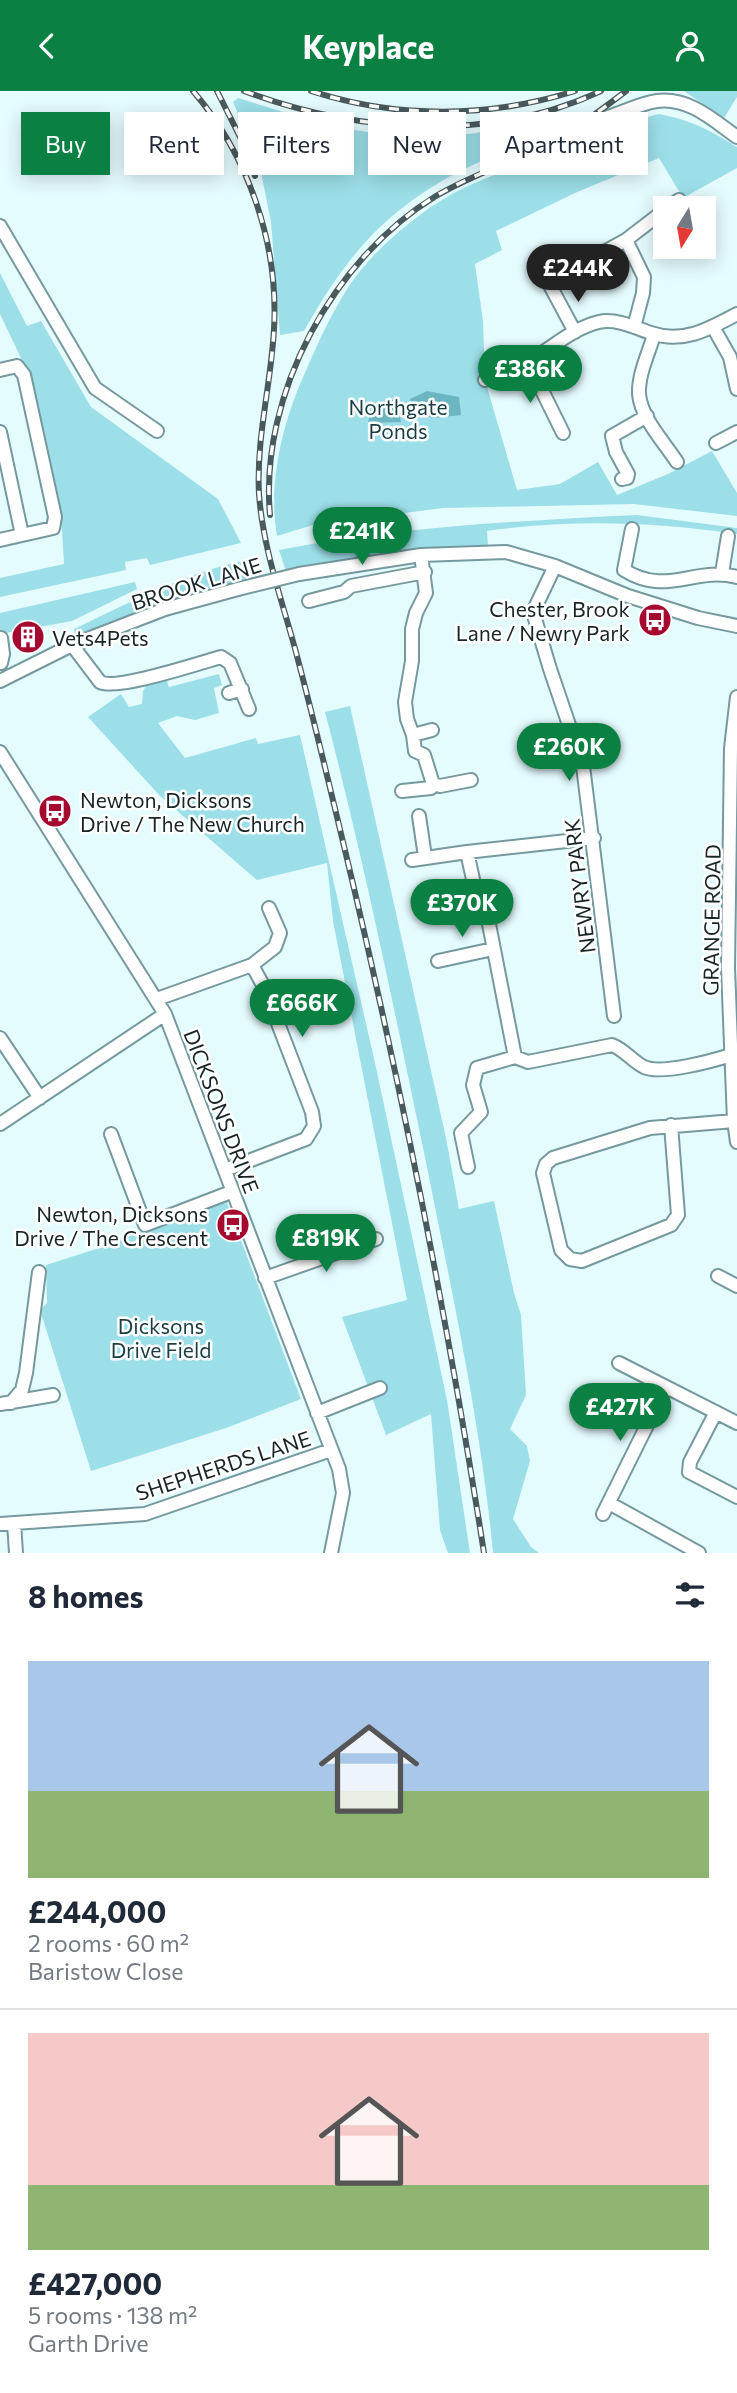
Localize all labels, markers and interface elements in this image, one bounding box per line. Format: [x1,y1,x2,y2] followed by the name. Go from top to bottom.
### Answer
[303,26,434,66] text: Keyplace
[28,27,66,65] icon: back
[671,27,709,65] icon: person
[21,112,110,175] chip: Buy
[124,112,224,175] chip: Rent
[238,112,354,175] chip: Filters
[368,112,466,175] chip: New
[480,112,648,175] chip: Apartment
[653,196,716,259] north arrow
[653,196,716,259] map controls
[529,245,627,304] pin: £244K
[542,253,614,281] text: £244K
[481,345,579,405] pin: £386K
[494,354,566,382] text: £386K
[348,394,448,443] park label: Northgate Ponds
[313,507,411,567] pin: £241K
[329,516,395,544] text: £241K
[128,551,264,615] street label: BROOK LANE
[456,596,630,645] place label: Chester, Brook Lane / Newry Park
[636,601,674,639] bus stop icon: Chester, Brook Lane / Newry Park
[9,618,47,656] building icon: Vets4Pets
[52,625,149,650] place label: Vets4Pets
[520,723,618,783] pin: £260K
[533,732,605,760] text: £260K
[80,787,305,836] place label: Newton, Dicksons Drive / The New Church
[36,792,74,830] bus stop icon: Newton, Dicksons Drive / The New Church
[558,817,600,955] street label: NEWRY PARK
[697,844,725,996] street label: GRANGE ROAD
[413,879,511,939] pin: £370K
[427,888,497,916] text: £370K
[253,979,351,1039] pin: £666K
[266,988,338,1016] text: £666K
[179,1025,265,1197] street label: DICKSONS DRIVE
[14,1201,208,1250] place label: Newton, Dicksons Drive / The Crescent
[214,1206,252,1244] bus stop icon: Newton, Dicksons Drive / The Crescent
[277,1215,375,1274] pin: £819K
[292,1223,360,1251] text: £819K
[111,1313,211,1362] park label: Dicksons Drive Field
[571,1383,669,1443] pin: £427K
[585,1392,655,1420] text: £427K
[132,1425,314,1505] street label: SHEPHERDS LANE
[671,1576,709,1614] icon: filters
[28,1577,144,1614] text: 8 homes
[306,1706,432,1832] icon: home
[28,1892,166,1929] text: £244,000
[28,1929,189,1957] text: 2 rooms · 60 m²
[28,1957,184,1985] text: Baristow Close
[306,2078,432,2204] icon: home
[28,2264,162,2301] text: £427,000
[28,2301,197,2329] text: 5 rooms · 138 m²
[28,2329,149,2357] text: Garth Drive

